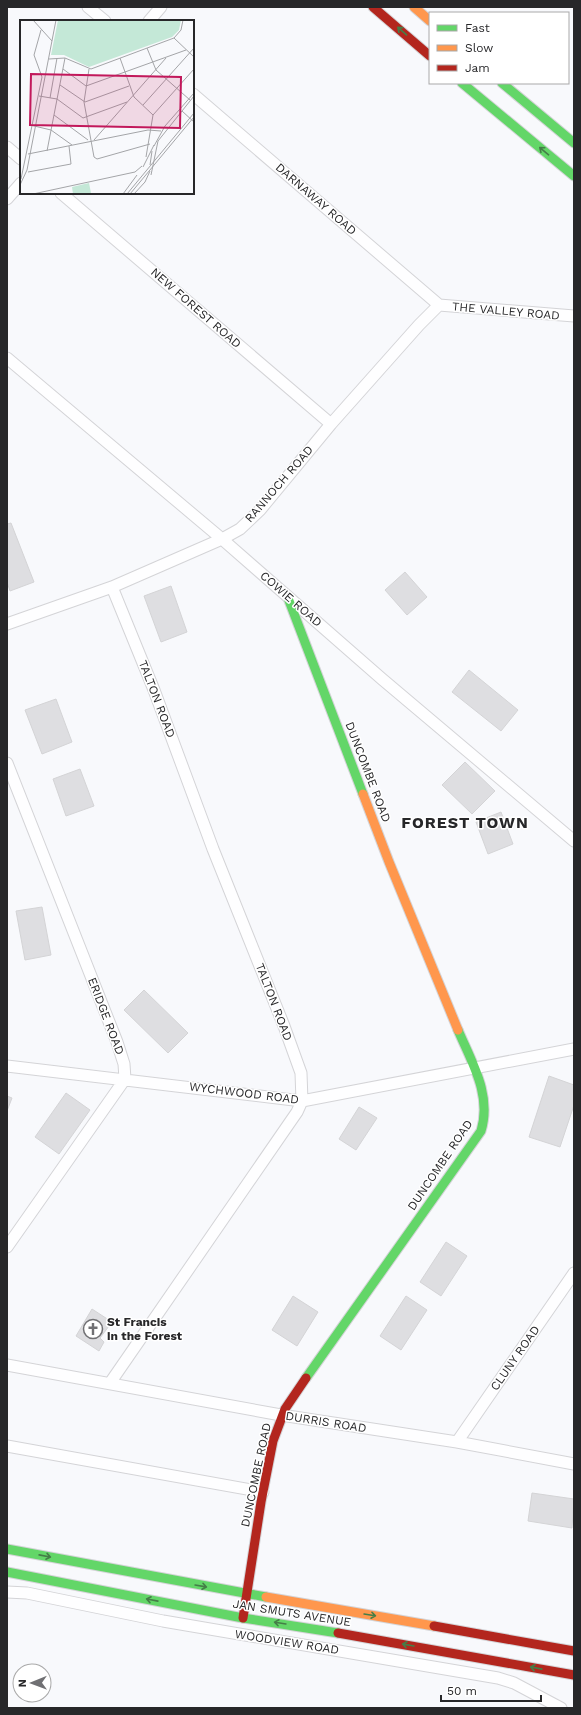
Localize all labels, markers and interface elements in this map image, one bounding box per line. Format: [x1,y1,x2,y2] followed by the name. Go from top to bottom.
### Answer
[429,12,569,84] legend
[20,20,194,194] inset map
[465,21,490,35] text: Fast
[396,27,407,36] one-way arrow
[465,41,493,55] text: Slow
[465,61,490,75] text: Jam
[538,147,549,156] one-way arrow
[273,160,359,238] street label: DARNAWAY ROAD
[148,265,244,351] street label: NEW FOREST ROAD
[452,299,560,323] street label: THE VALLEY ROAD
[242,443,316,525] street label: RANNOCH ROAD
[257,568,325,630] street label: COWIE ROAD
[136,658,178,740] street label: TALTON ROAD
[342,720,394,824] street label: DUNCOMBE ROAD
[401,813,529,832] district label: FOREST TOWN
[253,961,295,1043] street label: TALTON ROAD
[85,975,127,1057] street label: ERIDGE ROAD
[188,1079,300,1107] street label: WYCHWOOD ROAD
[405,1117,475,1213] street label: DUNCOMBE ROAD
[107,1315,183,1343] place label: St Francis in the Forest
[82,1318,104,1340] church icon: St Francis in the Forest
[487,1323,543,1393] street label: CLUNY ROAD
[285,1409,367,1435] street label: DURRIS ROAD
[238,1422,274,1528] street label: DUNCOMBE ROAD
[38,1553,51,1561] one-way arrow
[194,1582,207,1590] one-way arrow
[146,1595,159,1603] one-way arrow
[232,1597,352,1629] street label: JAN SMUTS AVENUE
[363,1612,376,1620] one-way arrow
[273,1619,286,1627] one-way arrow
[234,1627,340,1657] street label: WOODVIEW ROAD
[402,1641,415,1649] one-way arrow
[12,1663,52,1703] north arrow
[530,1664,543,1672] one-way arrow
[441,1677,541,1703] scale bar
[16,1679,29,1687] text: N
[447,1684,477,1698] text: 50 m

